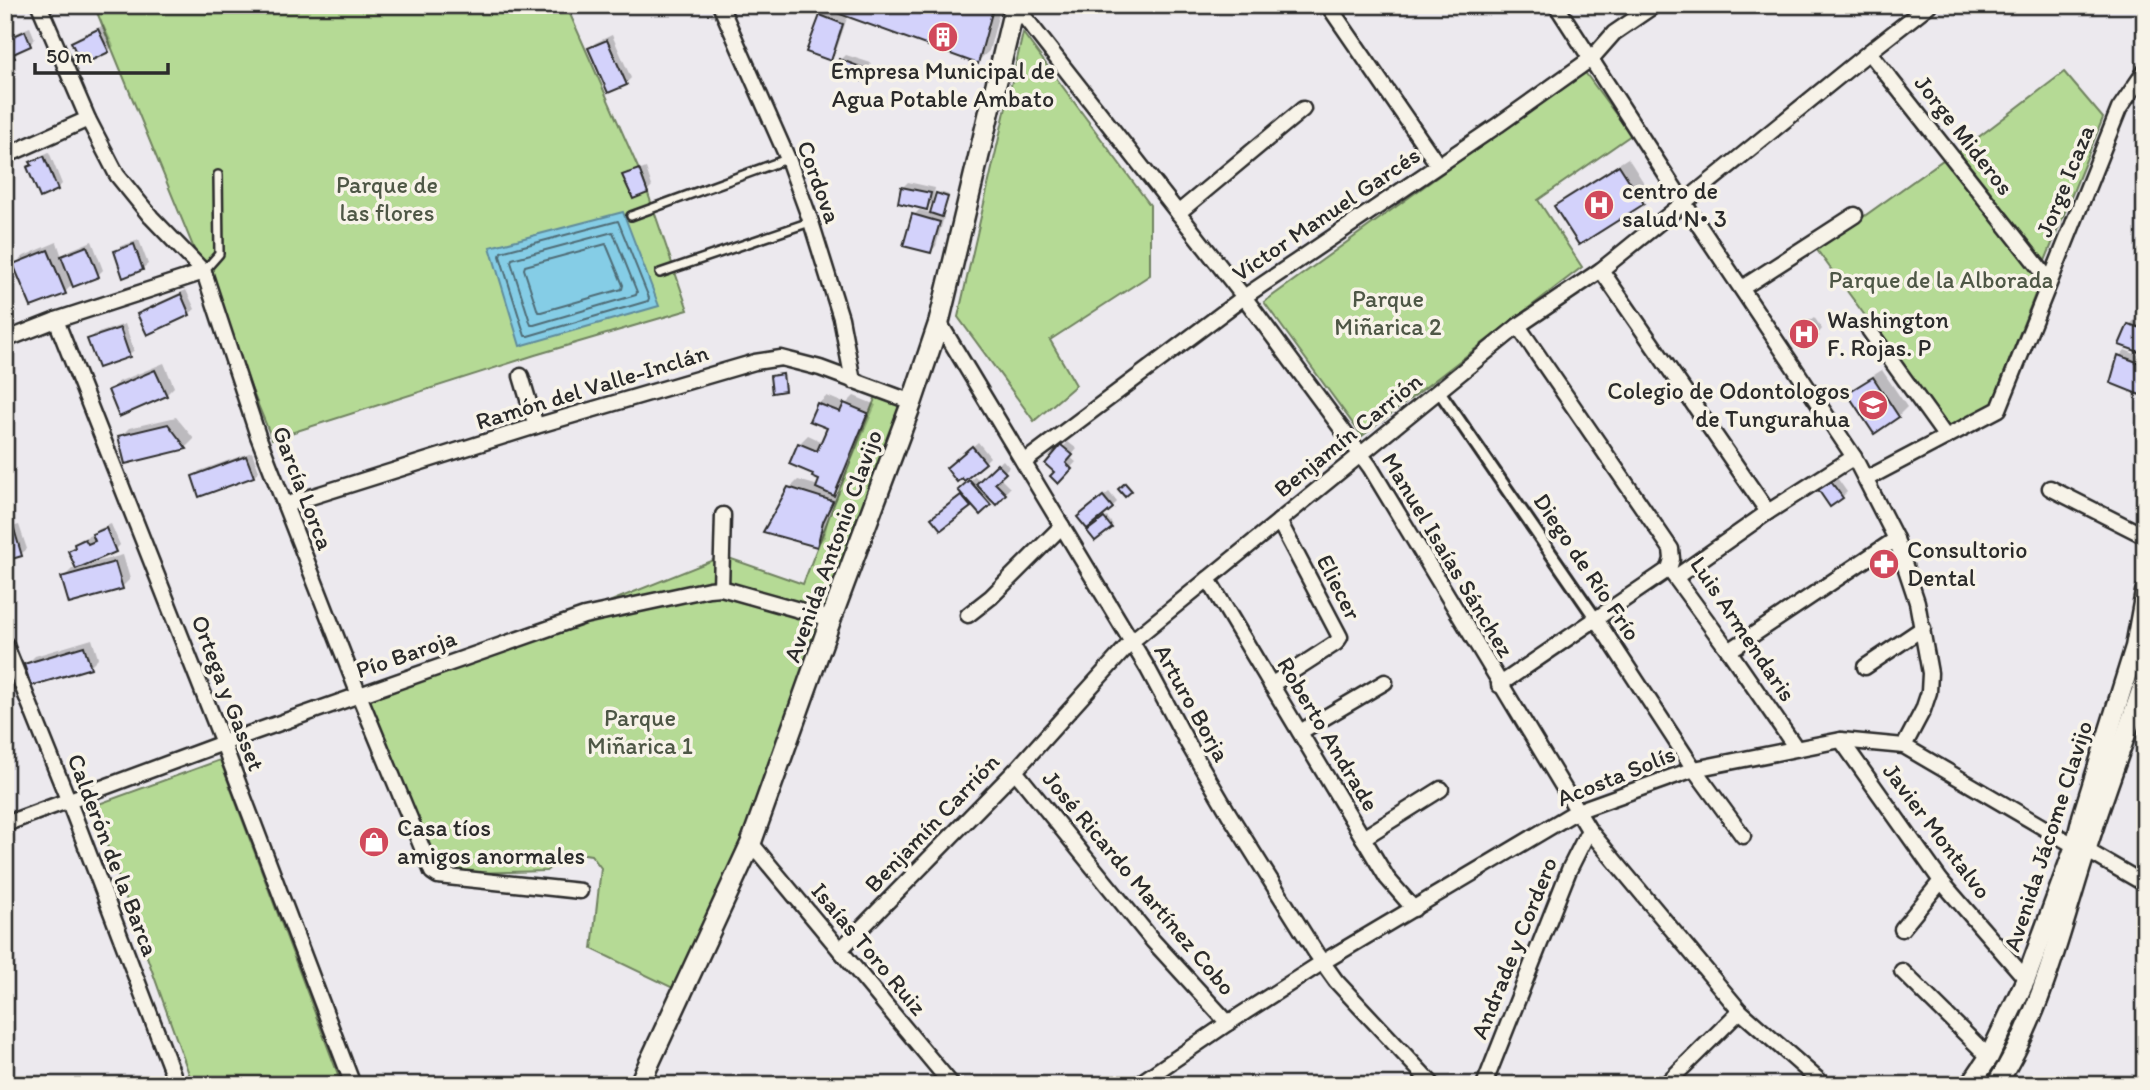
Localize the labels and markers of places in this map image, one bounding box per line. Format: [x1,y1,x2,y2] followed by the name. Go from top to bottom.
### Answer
[926,20,960,54] building icon: Empresa Municipal de Agua Potable Ambato
[831,56,1055,113] place label: Empresa Municipal de Agua Potable Ambato
[1622,176,1727,233] place label: centro de salud N• 3
[1582,188,1616,222] hospital icon: centro de salud N• 3
[1827,305,1949,362] place label: Washington F. Rojas. P
[1787,317,1821,351] hospital icon: Washington F. Rojas. P
[1607,376,1851,433] place label: Colegio de Odontologos de Tungurahua
[1856,388,1890,422] school or university icon: Colegio de Odontologos de Tungurahua
[1907,535,2027,592] place label: Consultorio Dental
[1867,547,1901,581] pharmacy icon: Consultorio Dental
[397,813,585,870] place label: Casa tíos amigos anormales
[357,825,391,859] shop icon: Casa tíos amigos anormales

